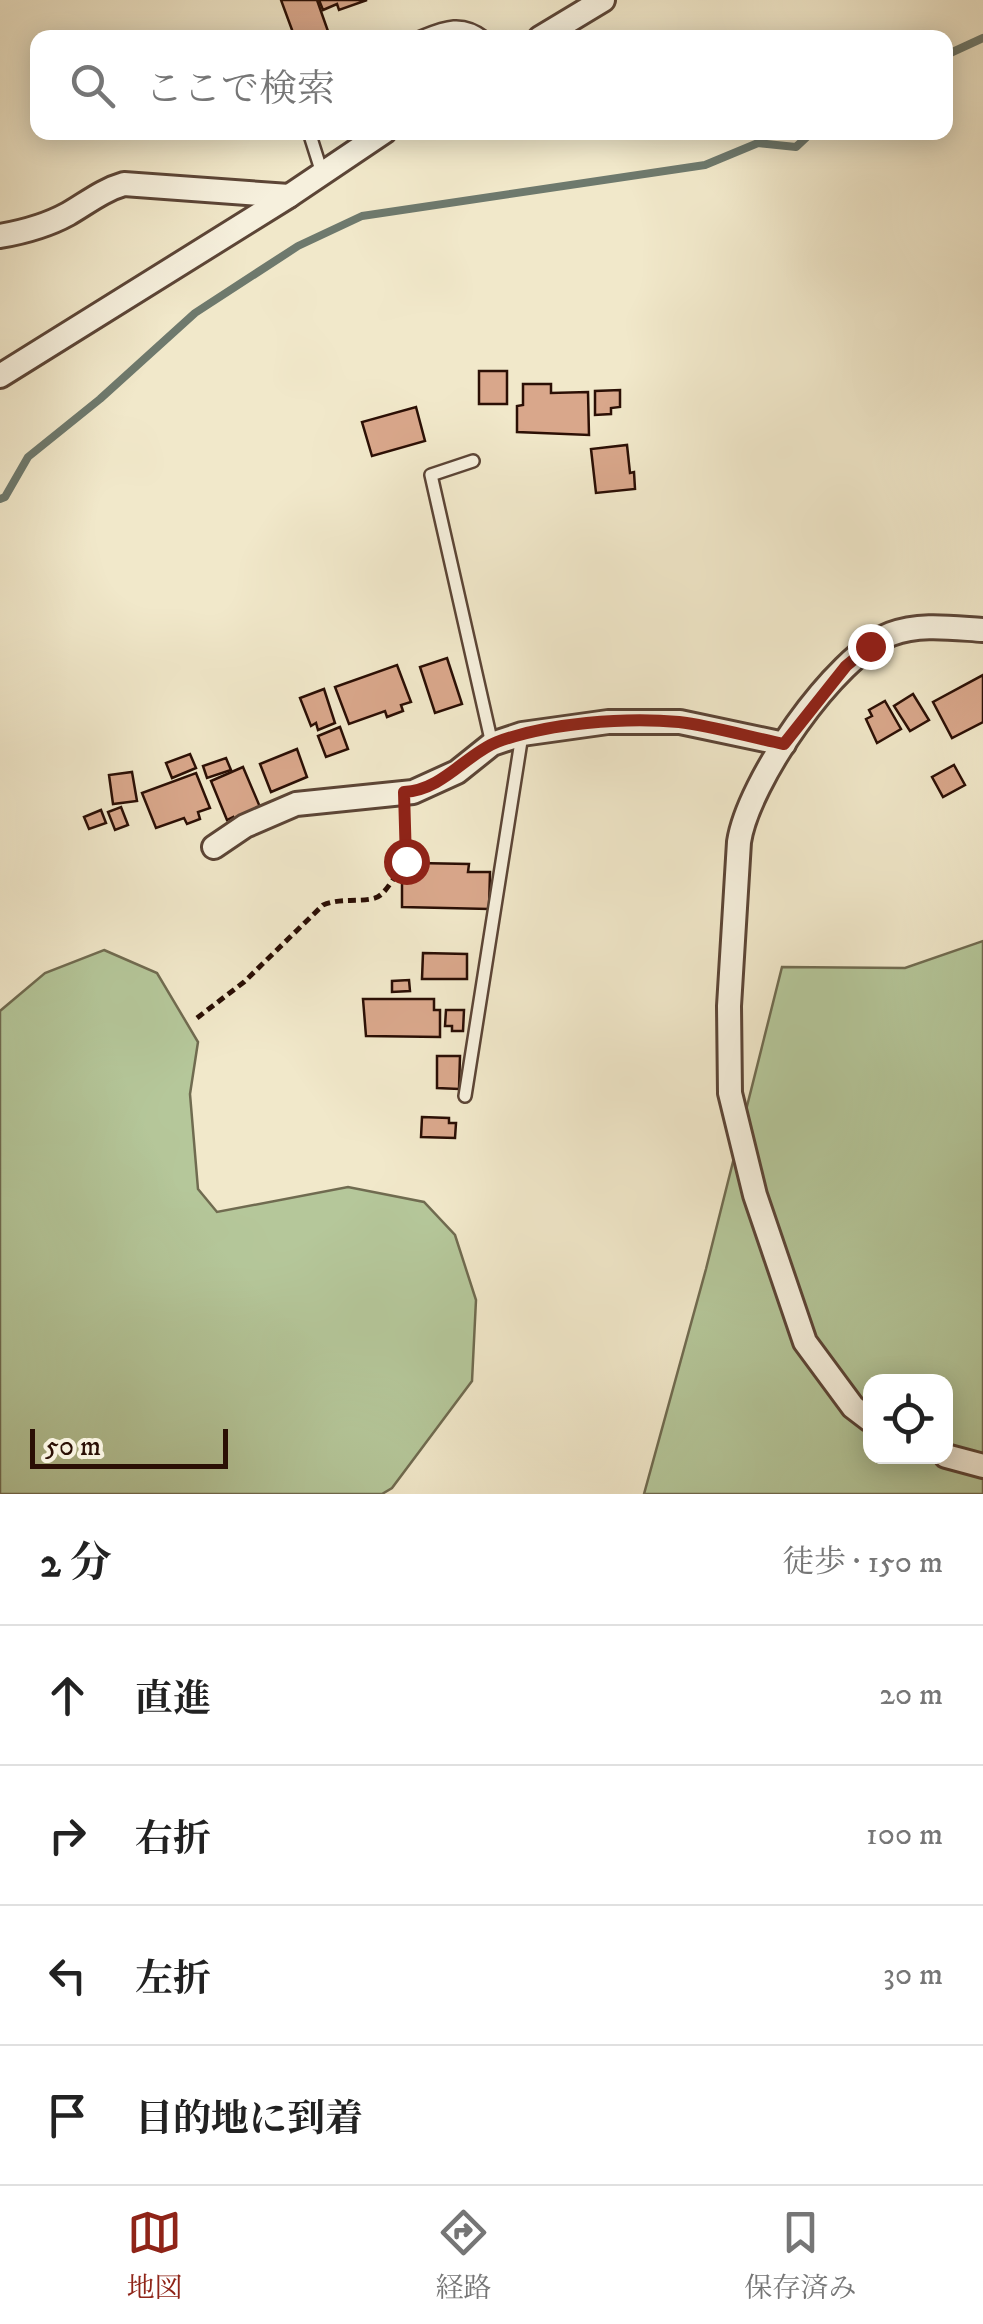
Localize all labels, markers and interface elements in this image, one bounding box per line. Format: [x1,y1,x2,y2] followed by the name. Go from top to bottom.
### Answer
[30,30,953,140] search box
[65,58,120,113] icon: search
[145,66,335,114] text: ここで検索
[848,624,894,670] route end
[384,839,430,885] route start
[863,1374,953,1464] map controls
[863,1374,953,1464] button: locate
[30,1424,228,1468] scale bar
[45,1429,101,1464] text: 50 m
[40,1538,112,1590] text: 2 分
[782,1543,943,1583] text: 徒歩 · 150 m
[40,1668,95,1723] icon: ahead
[879,1675,943,1715] text: 20 m
[135,1676,211,1724] text: 直進
[40,1808,95,1863] icon: right
[866,1815,943,1855] text: 100 m
[135,1816,211,1864] text: 右折
[40,1948,95,2003] icon: left
[883,1955,943,1995] text: 30 m
[135,1956,211,2004] text: 左折
[40,2088,95,2143] icon: arrive
[135,2096,363,2144] text: 目的地に到着
[126,2205,183,2306] tab: 地図
[435,2205,492,2306] tab: 経路
[744,2205,857,2306] tab: 保存済み

